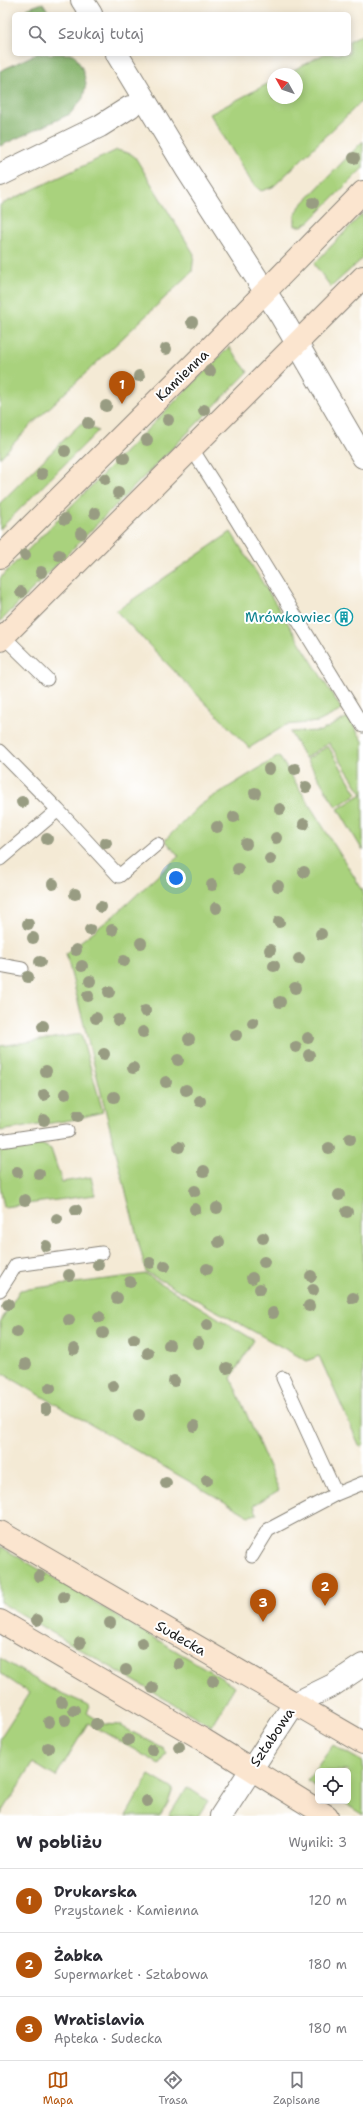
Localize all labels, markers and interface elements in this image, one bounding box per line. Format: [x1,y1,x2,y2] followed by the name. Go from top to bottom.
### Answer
[12,12,351,56] search box
[26,23,48,45] icon: search
[58,24,144,44] text: Szukaj tutaj
[267,68,303,104] north arrow
[152,345,212,405] street label: Kamienna
[109,371,135,404] pin: 1
[334,607,354,627] building icon: Mrówkowiec
[245,608,331,626] place label: Mrówkowiec
[166,868,186,888] your location
[312,1573,338,1606] pin: 2
[250,1589,276,1622] pin: 3
[153,1616,210,1660] street label: Sudecka
[246,1704,298,1770] street label: Sztabowa
[315,1768,351,1804] map controls
[315,1768,351,1804] button: locate
[16,1831,102,1853] text: W pobliżu
[288,1834,347,1851] text: Wyniki: 3
[54,1882,137,1902] text: Drukarska
[26,1892,32,1909] text: 1
[309,1892,347,1909] text: 120 m
[54,1902,199,1919] text: Przystanek · Kamienna
[54,1946,103,1966] text: Żabka
[24,1956,34,1973] text: 2
[308,1956,347,1973] text: 180 m
[54,1966,208,1983] text: Supermarket · Sztabowa
[54,2010,144,2030] text: Wratislavia
[24,2020,34,2037] text: 3
[308,2020,347,2037] text: 180 m
[54,2030,162,2047] text: Apteka · Sudecka
[43,2069,73,2108] tab: Mapa
[158,2069,188,2108] tab: Trasa
[273,2069,320,2108] tab: Zapisane

